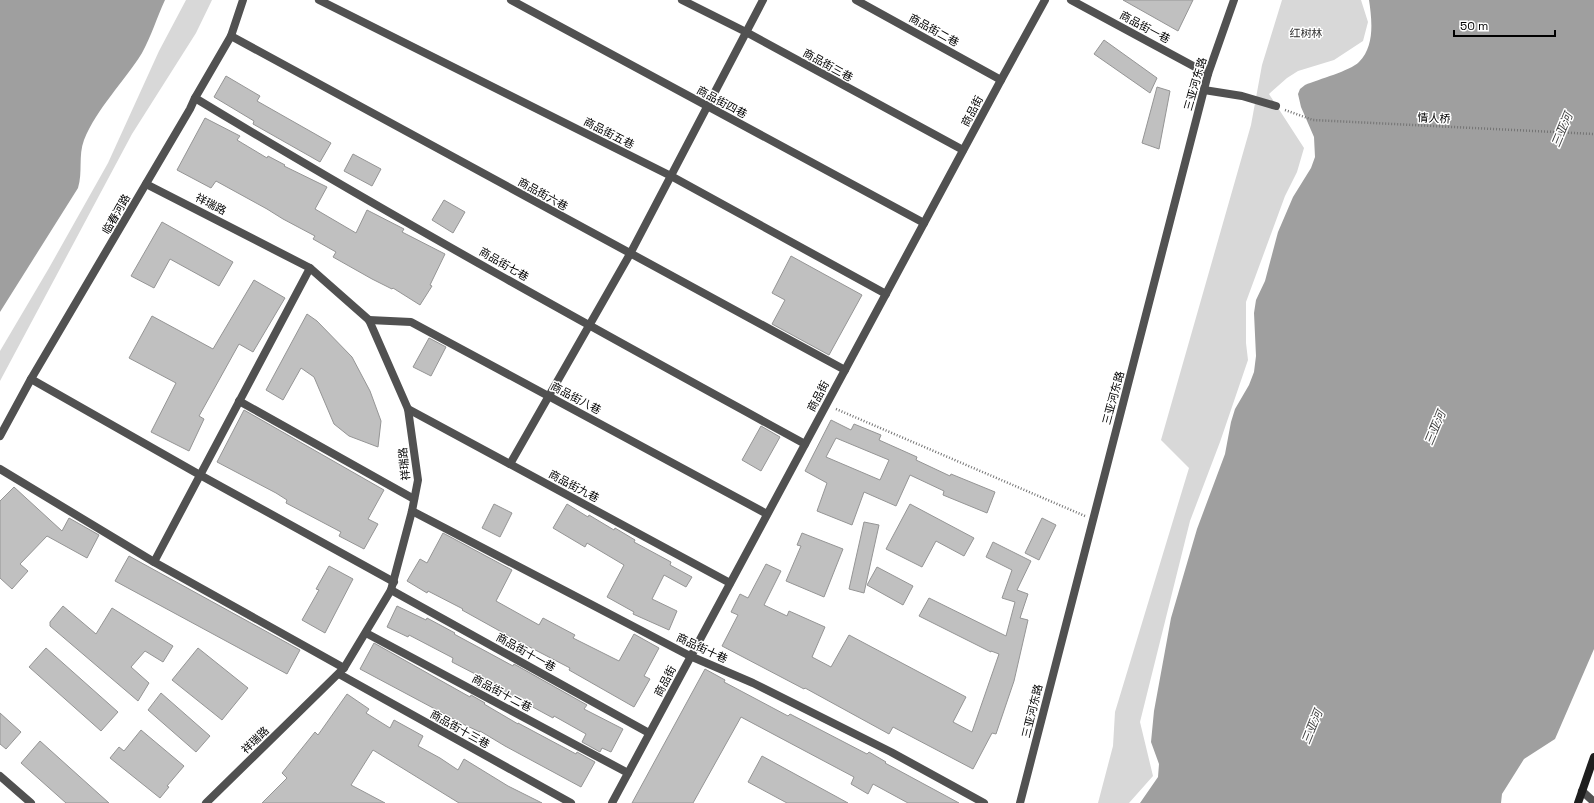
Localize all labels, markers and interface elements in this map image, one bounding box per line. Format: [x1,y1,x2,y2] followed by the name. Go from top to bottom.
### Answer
[1117,8,1173,46] street label: 商品街一巷
[907,11,961,49] street label: 商品街二巷
[1454,12,1555,38] scale bar
[1460,18,1488,34] text: 50 m
[1290,26,1323,40] park label: 红树林
[801,46,855,84] street label: 商品街三巷
[1181,56,1209,112] street label: 三亚河东路
[694,83,750,121] street label: 商品街四巷
[958,93,986,129] street label: 商品街
[1548,108,1577,150] water label: 三亚河
[1417,110,1451,126] street label: 情人桥
[581,114,637,152] street label: 商品街五巷
[516,175,570,213] street label: 商品街六巷
[193,190,229,218] street label: 祥瑞路
[99,191,133,237] street label: 临春河路
[477,244,531,284] street label: 商品街七巷
[1099,370,1127,426] street label: 三亚河东路
[804,378,832,414] street label: 商品街
[548,379,604,417] street label: 商品街八巷
[1421,406,1450,448] water label: 三亚河
[395,447,413,481] street label: 祥瑞路
[546,467,602,505] street label: 商品街九巷
[494,630,558,674] street label: 商品街十一巷
[674,630,730,666] street label: 商品街十巷
[651,663,679,699] street label: 商品街
[470,671,534,715] street label: 商品街十二巷
[1019,683,1045,739] street label: 三亚河东路
[1298,705,1327,747] water label: 三亚河
[428,707,492,751] street label: 商品街十三巷
[238,724,272,756] street label: 祥瑞路

